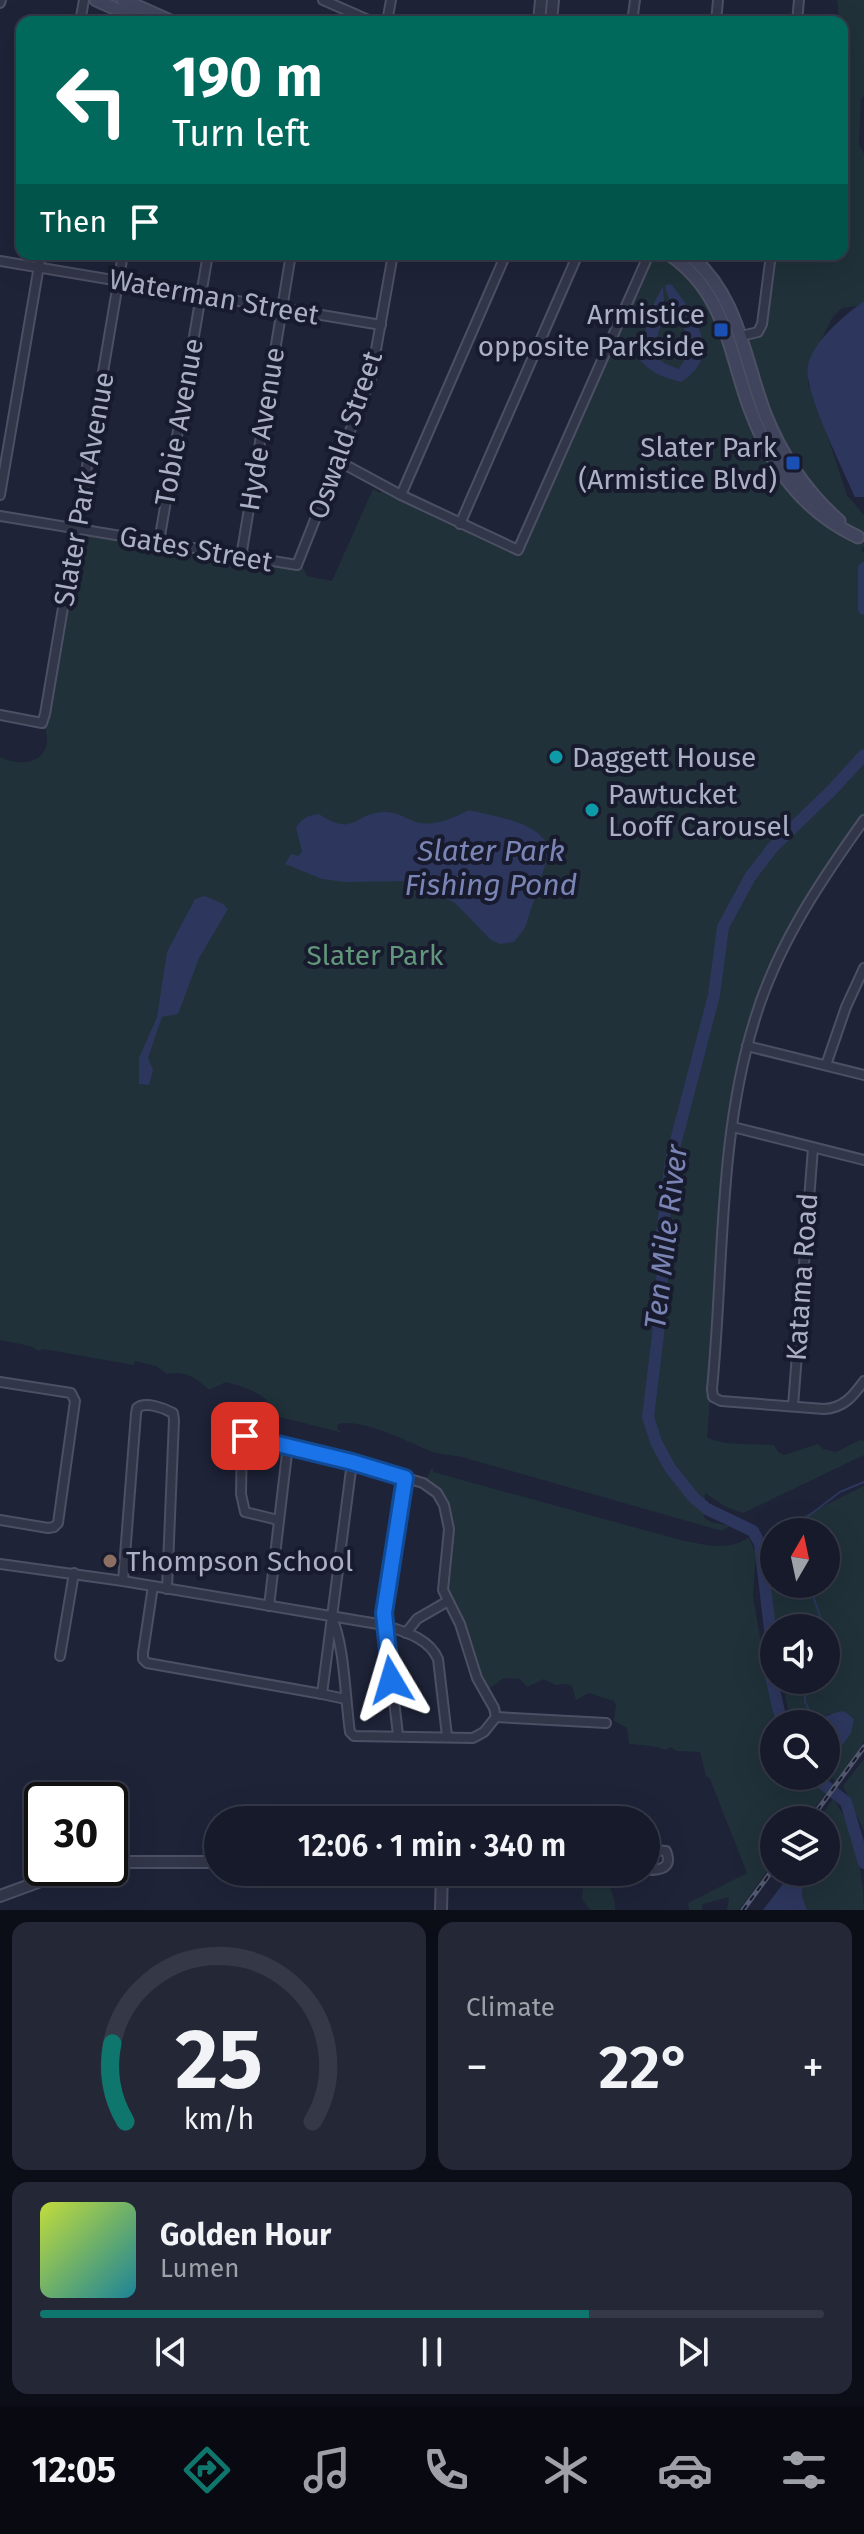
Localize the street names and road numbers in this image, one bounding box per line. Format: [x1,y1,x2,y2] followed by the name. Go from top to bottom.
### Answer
[107,262,322,332] street label: Waterman Street
[148,336,210,508] street label: Tobie Avenue
[233,345,291,513] street label: Hyde Avenue
[301,346,389,523] street label: Oswald Street
[47,369,121,609] street label: Slater Park Avenue
[117,519,276,579] street label: Gates Street
[780,1192,824,1362] street label: Katama Road

